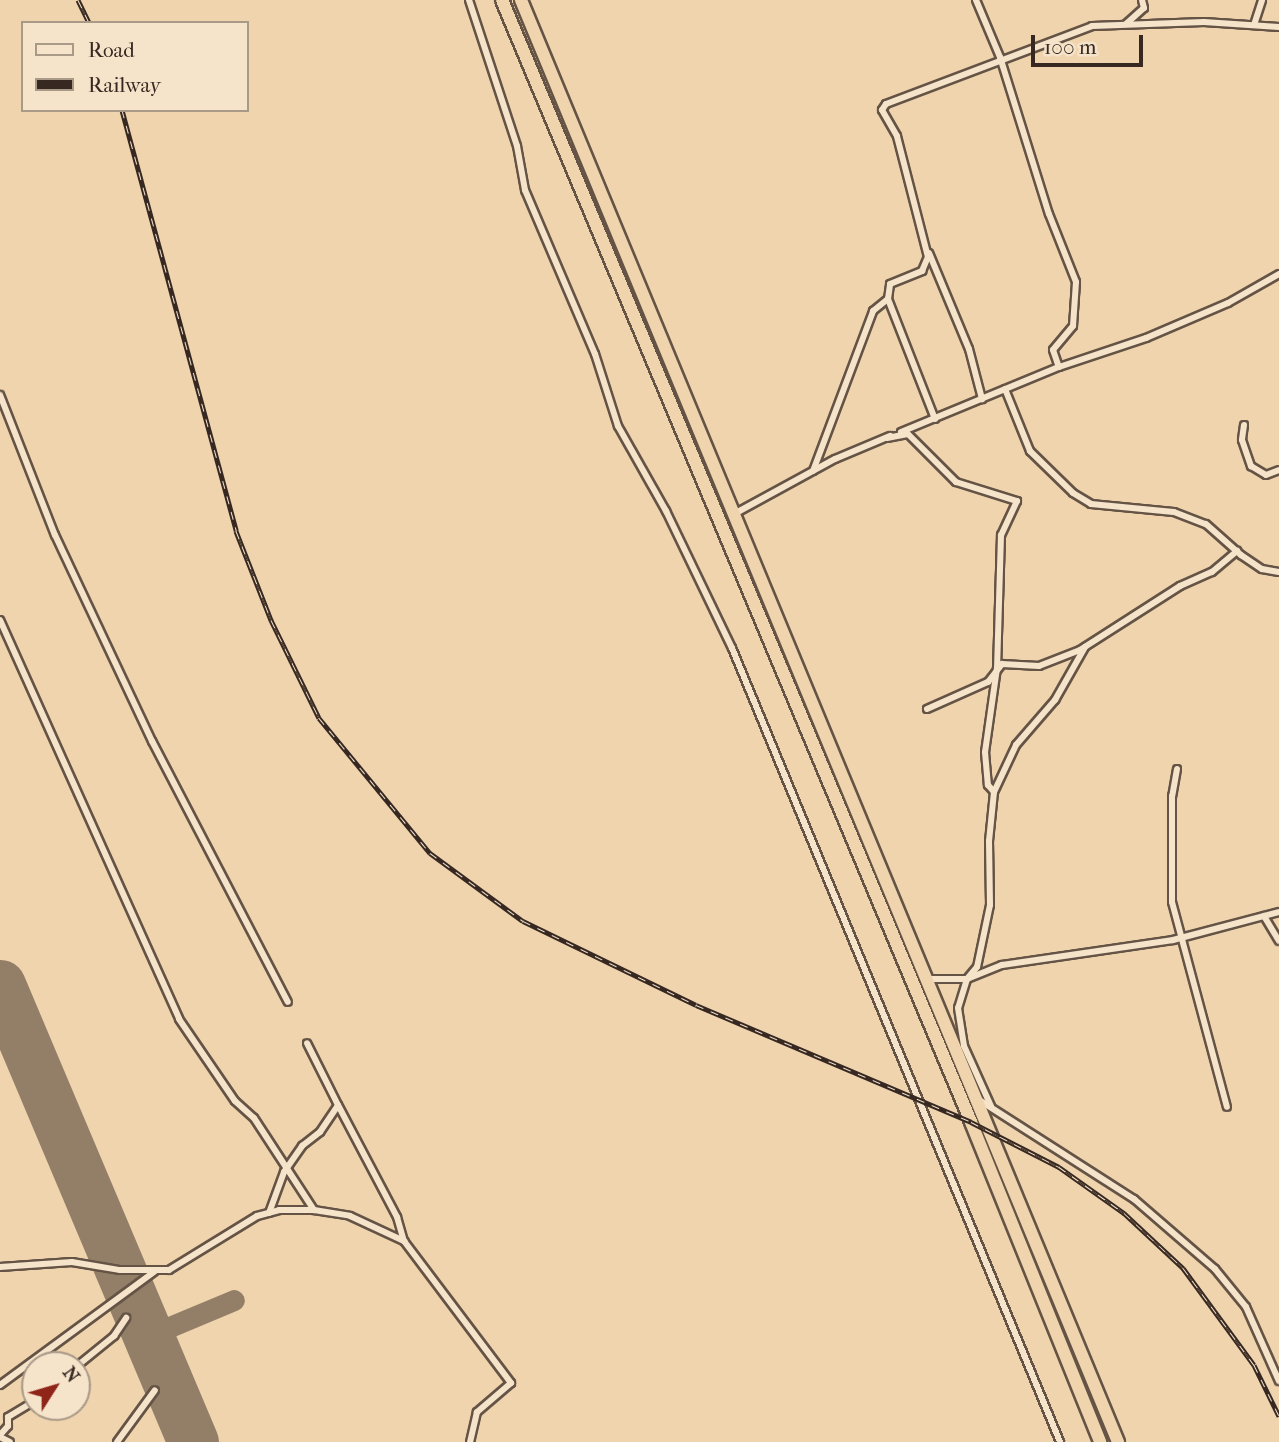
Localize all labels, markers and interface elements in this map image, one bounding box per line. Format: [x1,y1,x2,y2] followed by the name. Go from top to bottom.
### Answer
[21,21,248,112] legend
[1034,21,1146,65] scale bar
[1044,35,1097,59] text: 100 m
[88,38,135,62] text: Road
[88,73,161,97] text: Railway
[21,1351,91,1421] north arrow
[58,1362,84,1387] text: N

